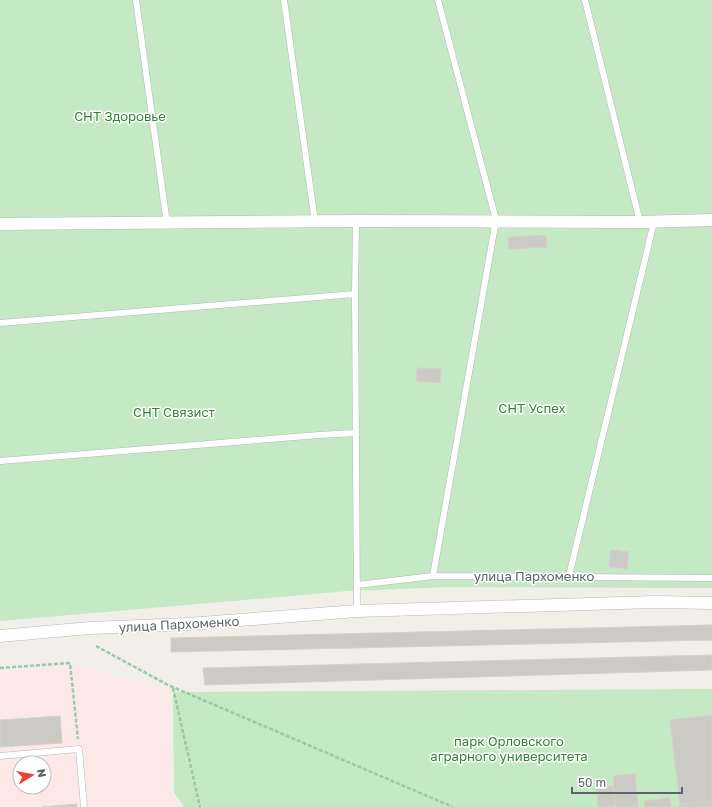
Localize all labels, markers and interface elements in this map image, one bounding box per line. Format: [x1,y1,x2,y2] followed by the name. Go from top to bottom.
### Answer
[74,108,166,124] park label: СНТ Здоровье
[498,400,566,416] park label: СНТ Успех
[133,404,216,420] park label: СНТ Связист
[474,568,595,584] street label: улица Пархоменко
[118,613,240,635] street label: улица Пархоменко
[430,733,588,764] park label: парк Орловского аграрного университета
[12,755,52,795] north arrow
[35,768,49,778] text: N
[572,769,682,795] scale bar
[578,775,606,790] text: 50 m

